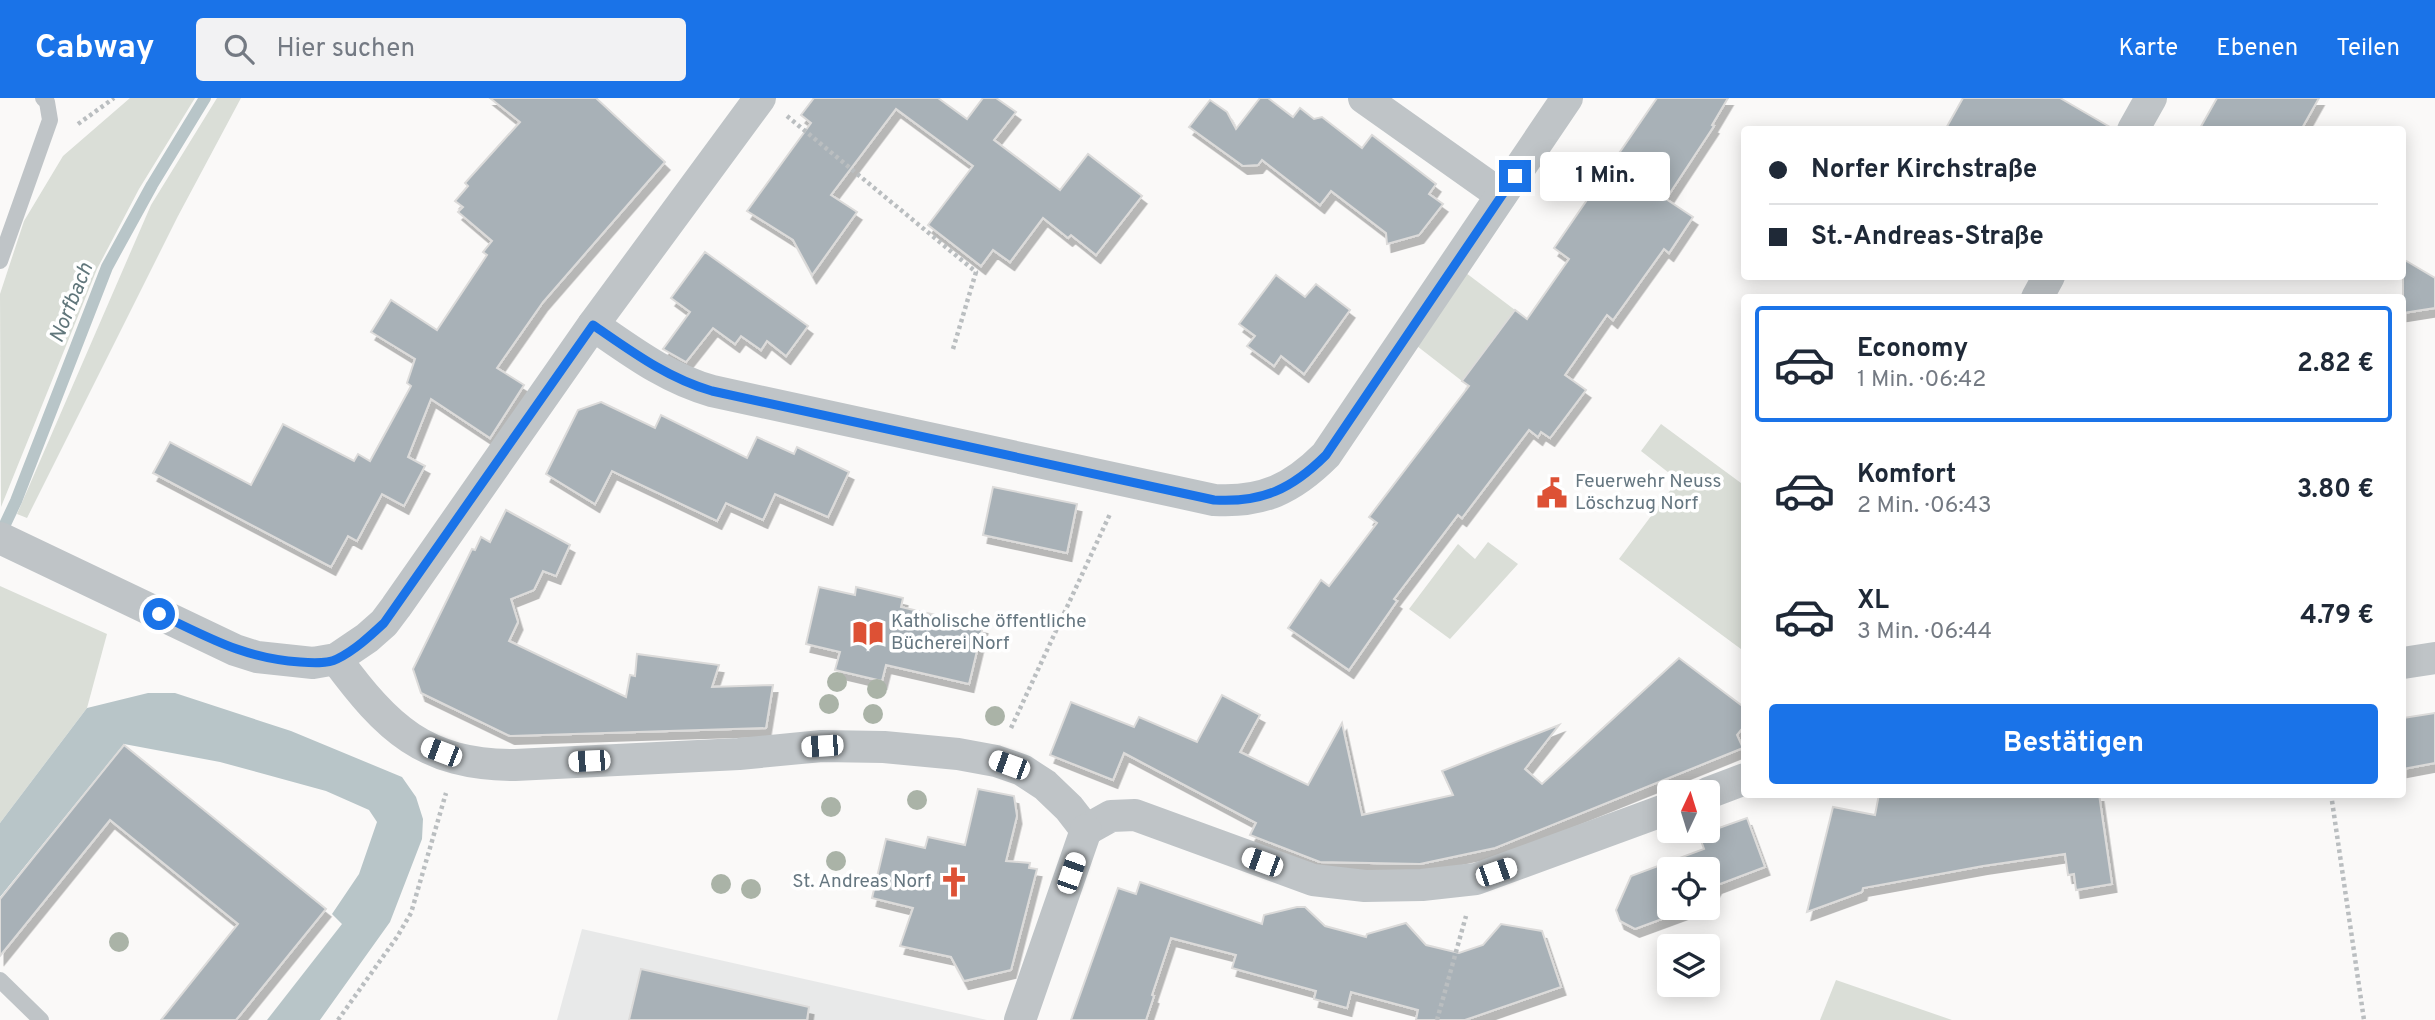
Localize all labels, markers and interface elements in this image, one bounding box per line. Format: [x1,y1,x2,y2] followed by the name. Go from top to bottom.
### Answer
[196,18,686,81] search box
[35,28,154,70] text: Cabway
[220,30,258,68] icon: search
[276,33,415,66] text: Hier suchen
[2118,34,2178,64] text: Karte
[2216,34,2298,64] text: Ebenen
[2336,34,2400,64] text: Teilen
[1540,152,1669,200] callout: 1 Min.
[1811,154,2037,187] text: Norfer Kirchstraße
[1499,160,1531,192] route end
[1575,162,1635,191] text: 1 Min.
[1811,221,2044,254] text: St.-Andreas-Straße
[44,258,100,347] water label: Norfbach
[1773,333,1836,396] icon: car
[1857,333,1968,366] text: Economy
[2297,348,2374,381] text: 2.82 €
[1857,366,1986,395] text: 1 Min. · 06:42
[1773,459,1836,522] icon: car
[1857,459,1956,492] text: Komfort
[1575,470,1721,516] place label: Feuerwehr Neuss Löschzug Norf
[2297,474,2374,507] text: 3.80 €
[1535,476,1569,510] public building icon: Feuerwehr Neuss Löschzug Norf
[1857,492,1992,521] text: 2 Min. · 06:43
[1773,585,1836,648] icon: car
[1857,585,1889,618] text: XL
[143,598,175,630] route start
[2300,600,2374,633] text: 4.79 €
[891,610,1087,656] place label: Katholische öffentliche Bücherei Norf
[851,616,885,650] library icon: Katholische öffentliche Bücherei Norf
[1857,618,1992,647] text: 3 Min. · 06:44
[1769,704,2378,784] button: Bestätigen
[801,734,844,758] car
[418,735,465,769] car
[986,748,1033,782] car
[568,749,611,773] car
[1657,780,1720,844] north arrow
[1657,780,1720,997] map controls
[1239,845,1286,879] car
[1055,850,1088,896] car
[1473,855,1520,889] car
[1657,857,1720,920] button: locate
[937,865,971,899] church icon: St. Andreas Norf
[792,870,932,894] place label: St. Andreas Norf
[1657,934,1720,997] button: layers

